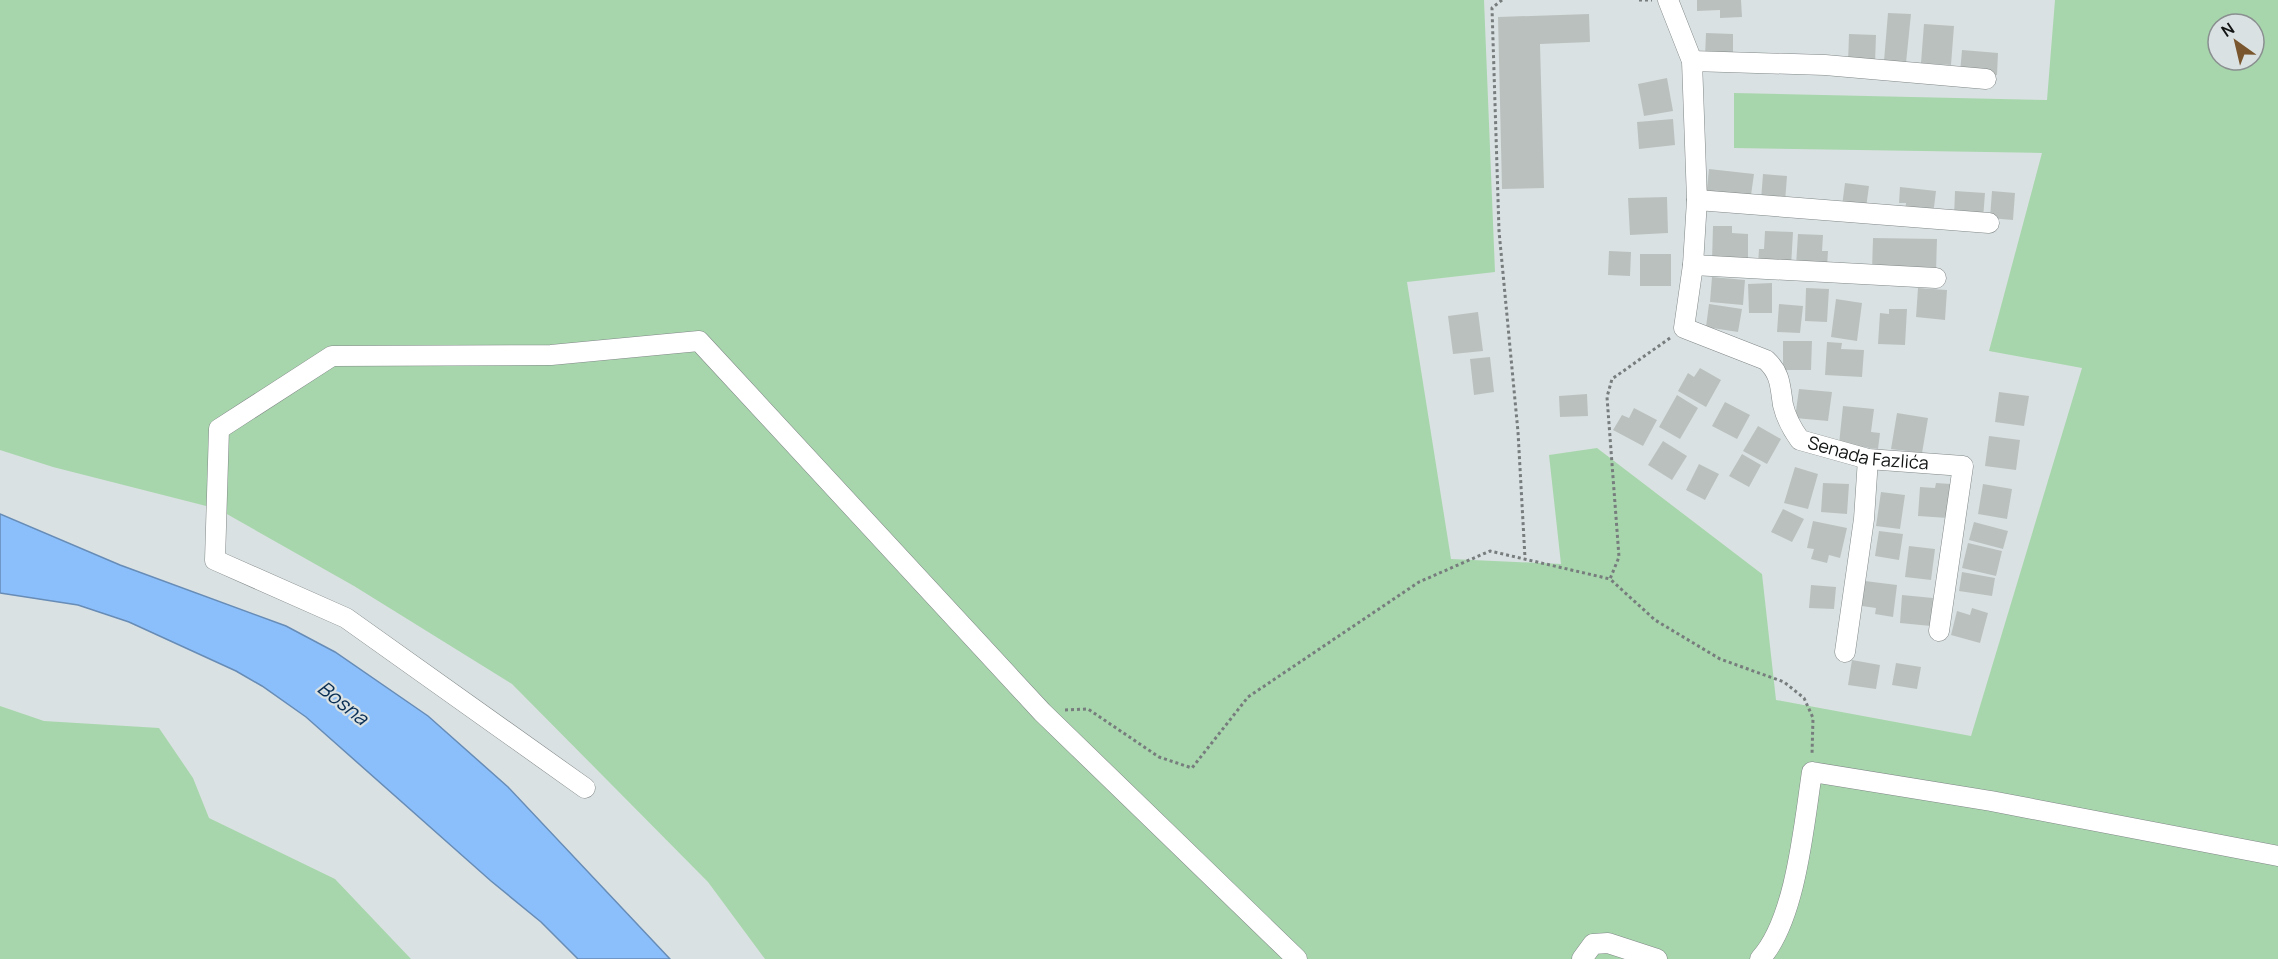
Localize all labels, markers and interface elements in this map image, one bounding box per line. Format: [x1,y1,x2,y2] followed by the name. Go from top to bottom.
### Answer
[2206,12,2266,72] north arrow
[2217,17,2239,42] text: N
[1805,430,1930,474] street label: Senada Fazlića
[312,674,375,731] water label: Bosna

